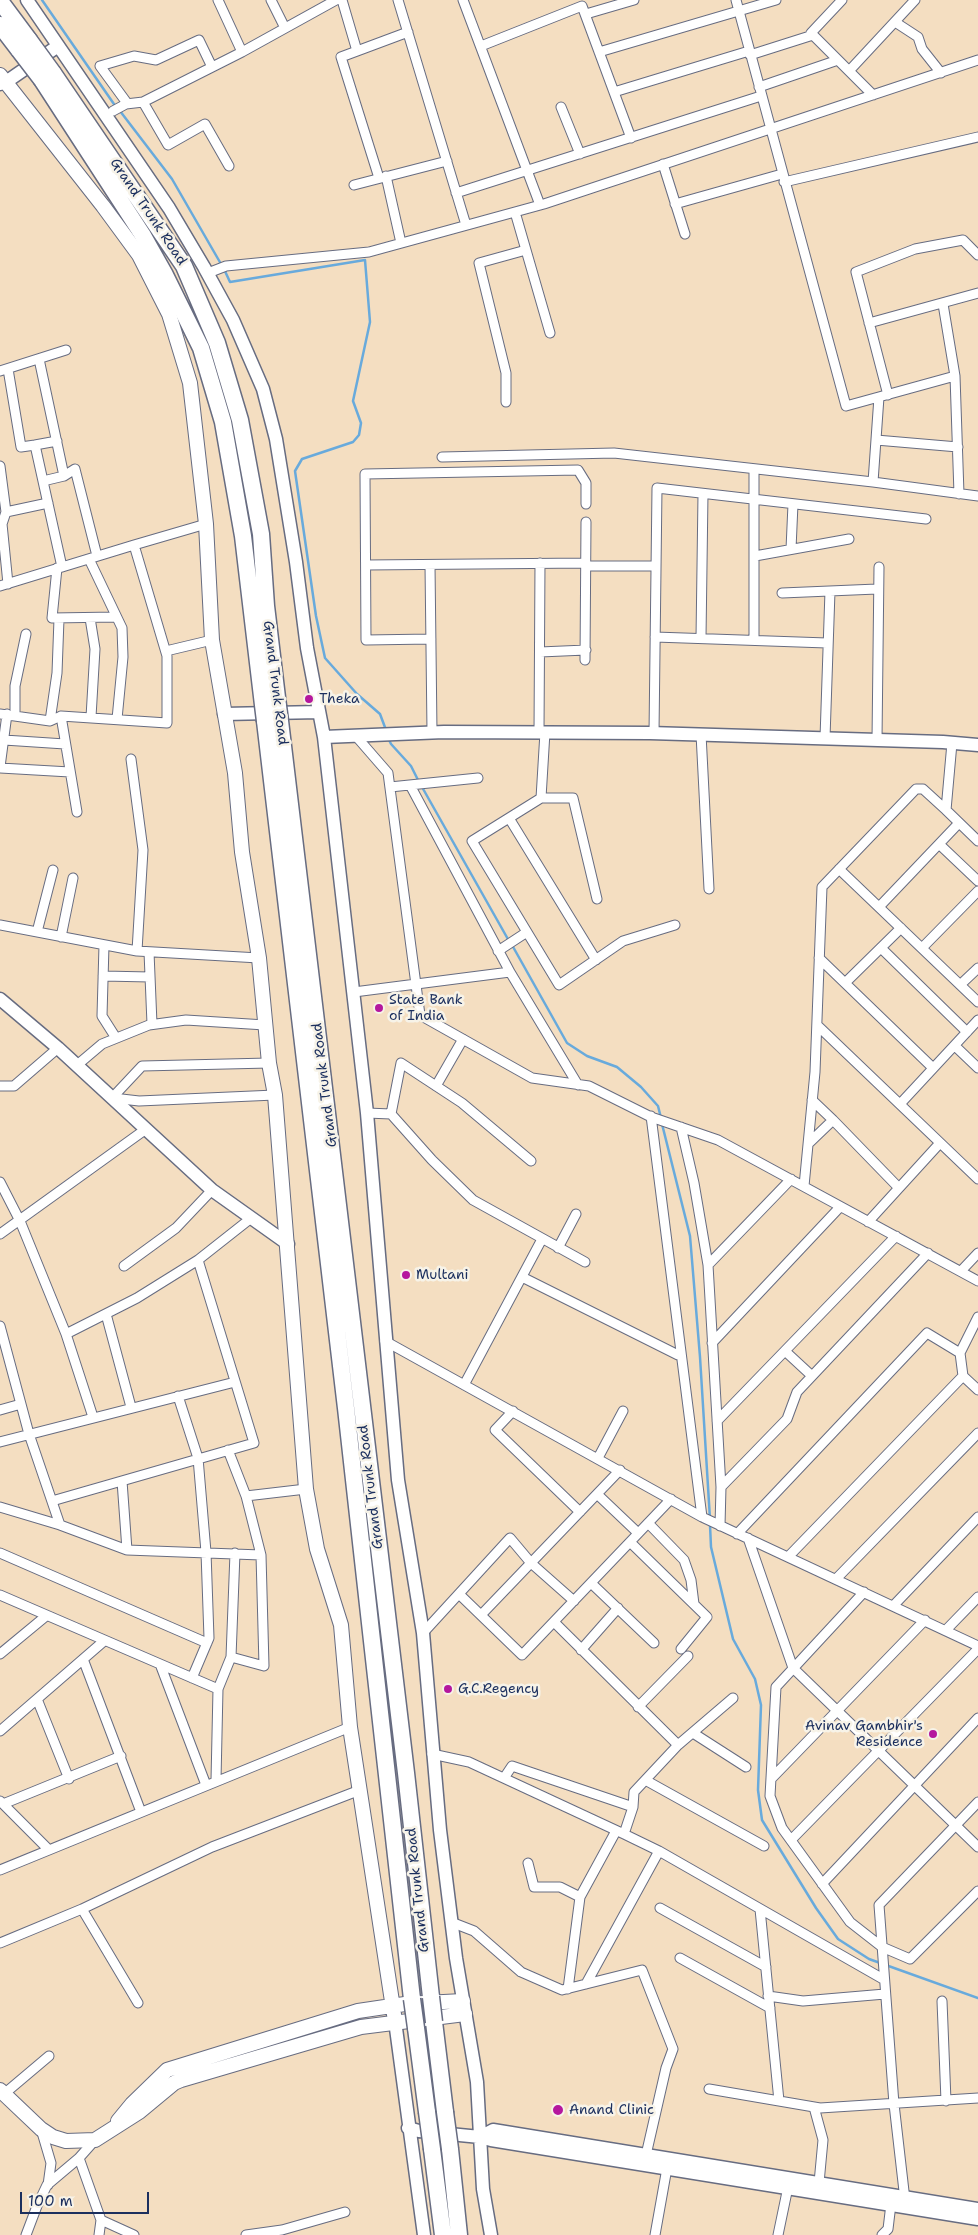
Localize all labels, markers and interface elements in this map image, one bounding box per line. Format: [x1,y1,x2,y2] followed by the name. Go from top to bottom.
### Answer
[106,155,190,269] street label: Grand Trunk Road
[259,620,291,746] street label: Grand Trunk Road
[319,691,360,707] place label: Theka
[303,693,315,705] marker: Theka
[389,992,463,1024] place label: State Bank of India
[373,1002,385,1014] marker: State Bank of India
[309,1022,341,1148] street label: Grand Trunk Road
[416,1267,468,1283] place label: Multani
[400,1269,412,1281] marker: Multani
[355,1424,387,1550] street label: Grand Trunk Road
[458,1681,539,1697] place label: G.C.Regency
[442,1683,454,1695] marker: G.C.Regency
[805,1718,923,1750] place label: Avinav Gambhir's Residence
[927,1728,939,1740] marker: Avinav Gambhir's Residence
[403,1827,433,1953] street label: Grand Trunk Road
[569,2102,654,2118] place label: Anand Clinic
[551,2103,565,2117] marker: Anand Clinic
[22,2182,151,2214] scale bar
[28,2191,73,2211] text: 100 m

